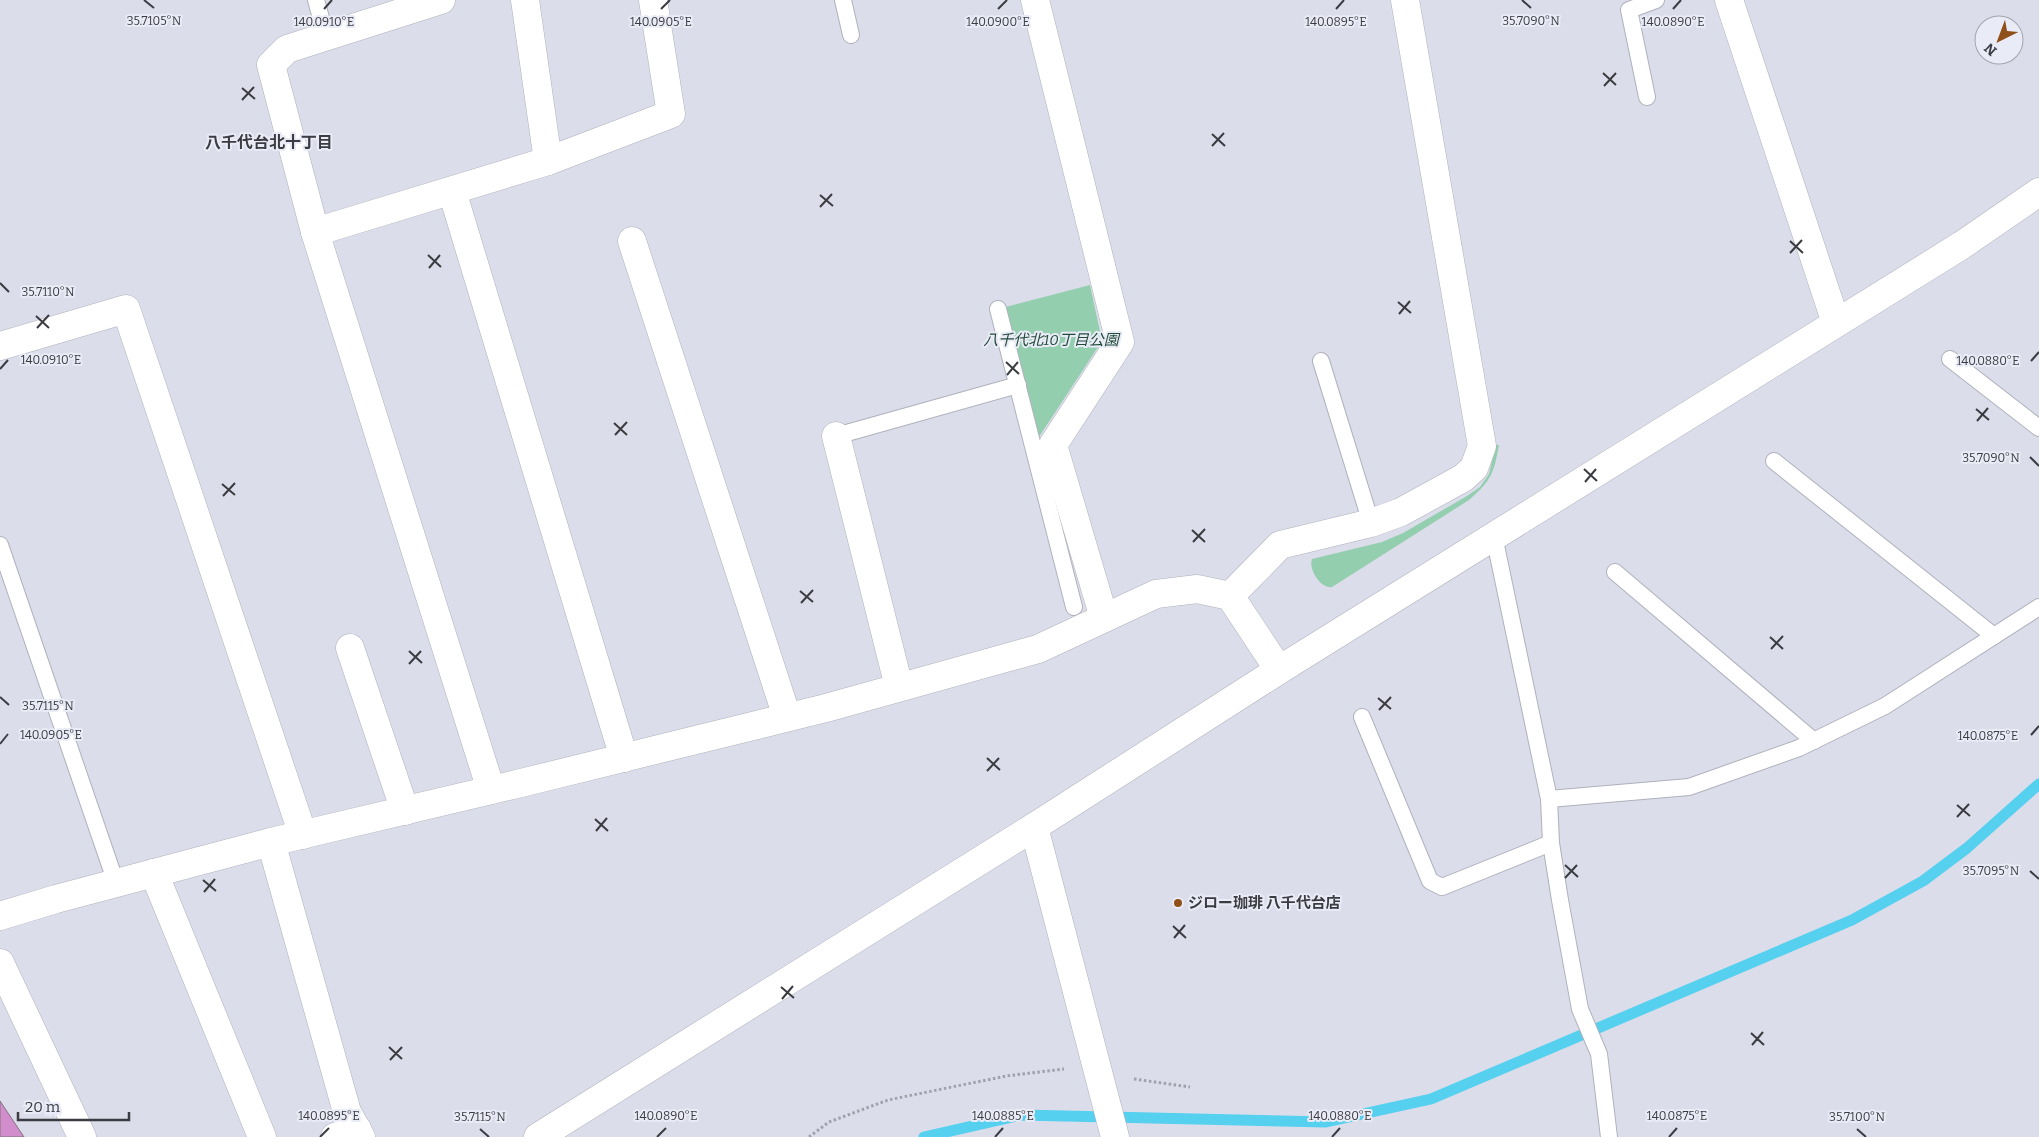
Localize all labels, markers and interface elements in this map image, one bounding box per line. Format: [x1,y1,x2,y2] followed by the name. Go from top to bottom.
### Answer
[127,14,182,28] text: 35.7105°N
[1502,14,1560,28] text: 35.7090°N
[294,15,354,29] text: 140.0910°E
[630,15,692,29] text: 140.0905°E
[966,15,1030,29] text: 140.0900°E
[1305,15,1367,29] text: 140.0895°E
[1642,15,1704,29] text: 140.0890°E
[1974,15,2024,65] north arrow
[1981,39,2000,59] text: N
[205,133,333,152] district label: 八千代台北十丁目
[21,285,75,299] text: 35.7110°N
[983,331,1121,349] park label: 八千代北10丁目公園
[21,353,81,367] text: 140.0910°E
[1956,354,2020,368] text: 140.0880°E
[1962,451,2020,465] text: 35.7090°N
[22,699,74,713] text: 35.7115°N
[20,728,82,742] text: 140.0905°E
[1958,729,2018,743] text: 140.0875°E
[1963,864,2020,878] text: 35.7095°N
[1188,894,1341,912] place label: ジロー珈琲 八千代台店
[1172,897,1184,909] marker: ジロー珈琲 八千代台店
[18,1090,129,1122] scale bar
[25,1098,61,1116] text: 20 m
[298,1109,360,1123] text: 140.0895°E
[635,1109,697,1123] text: 140.0890°E
[972,1109,1034,1123] text: 140.0885°E
[1308,1109,1372,1123] text: 140.0880°E
[1647,1109,1707,1123] text: 140.0875°E
[454,1110,506,1124] text: 35.7115°N
[1829,1110,1885,1124] text: 35.7100°N

